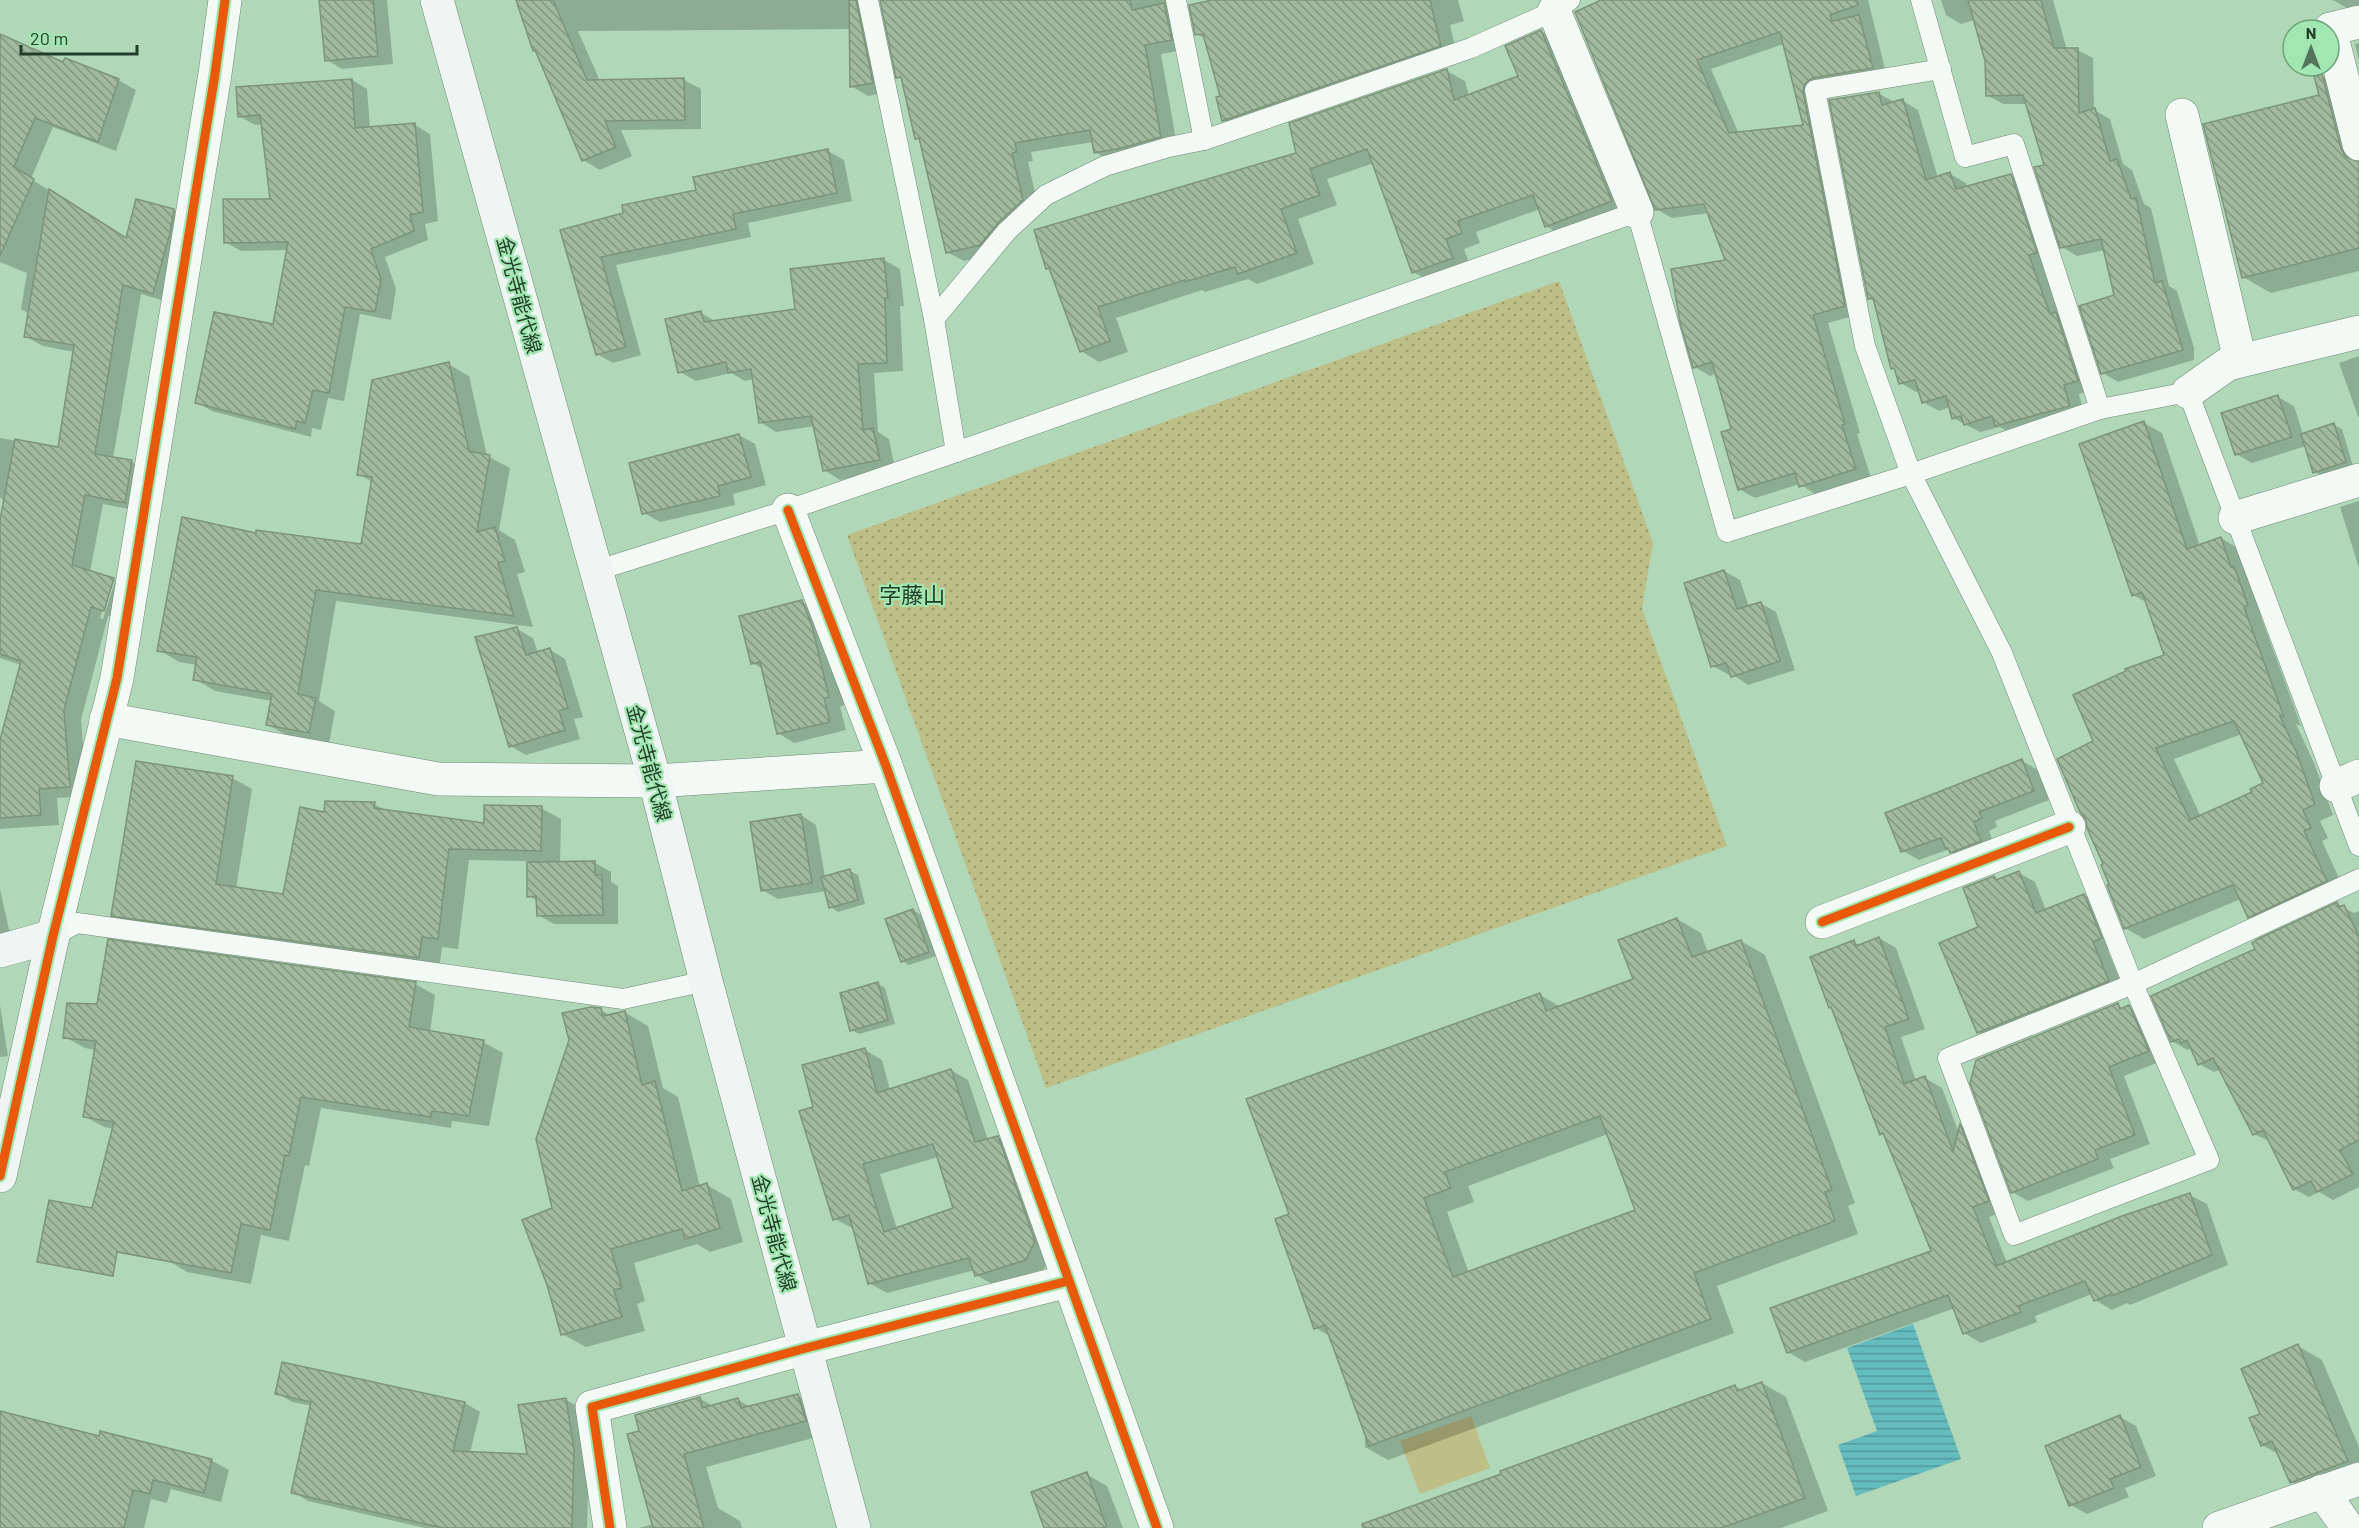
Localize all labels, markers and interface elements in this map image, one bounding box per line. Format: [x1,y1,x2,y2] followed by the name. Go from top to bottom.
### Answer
[21,18,136,56] scale bar
[2281,18,2341,78] north arrow
[2306,23,2316,42] text: N
[30,27,68,49] text: 20 m
[493,234,547,356] street label: 金光寺能代線
[879,581,945,607] district label: 字藤山
[623,702,677,824] street label: 金光寺能代線
[748,1172,802,1294] street label: 金光寺能代線

